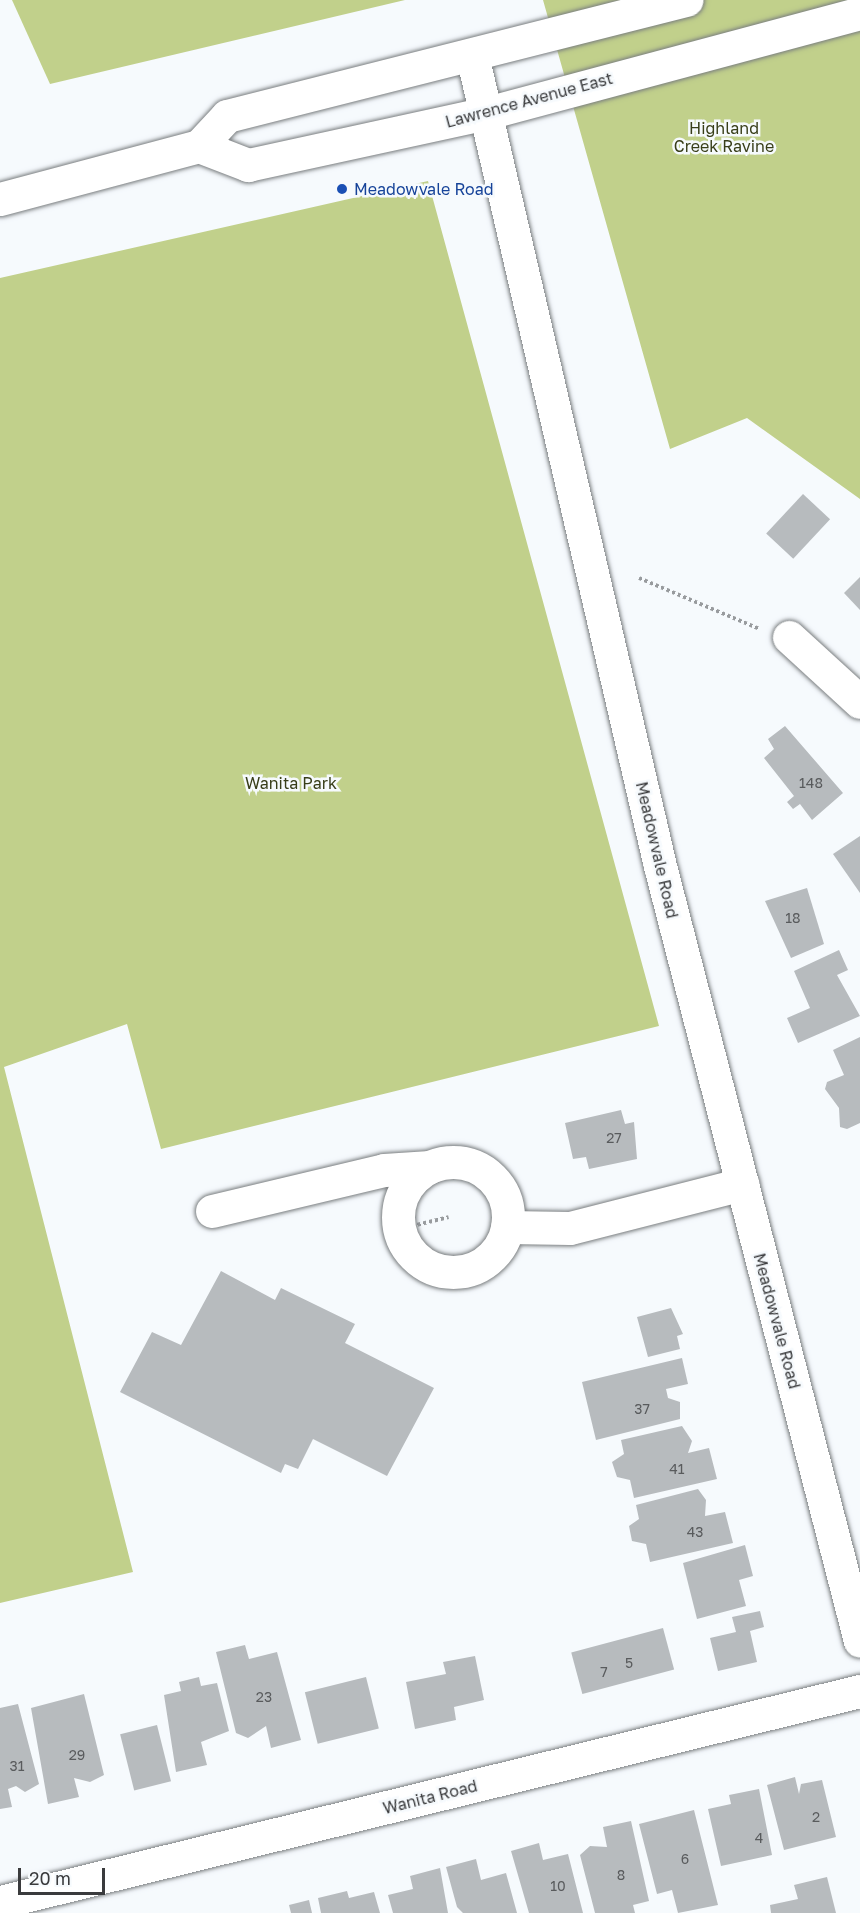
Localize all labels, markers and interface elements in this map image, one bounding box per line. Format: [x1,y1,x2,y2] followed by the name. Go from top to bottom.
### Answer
[443,68,615,132] street label: Lawrence Avenue East
[674,118,774,156] park label: Highland Creek Ravine
[354,179,494,199] place label: Meadowvale Road
[335,182,349,196] marker: Meadowvale Road
[245,773,337,793] park label: Wanita Park
[799,775,823,791] house number: 148
[632,780,682,920] street label: Meadowvale Road
[785,910,801,926] house number: 18
[606,1130,622,1146] house number: 27
[750,1251,804,1391] street label: Meadowvale Road
[634,1401,650,1417] house number: 37
[669,1461,685,1477] house number: 41
[687,1524,703,1540] house number: 43
[625,1655,633,1671] house number: 5
[600,1664,608,1680] house number: 7
[256,1689,272,1705] house number: 23
[69,1747,85,1763] house number: 29
[10,1758,24,1774] house number: 31
[381,1776,479,1818] street label: Wanita Road
[812,1809,820,1825] house number: 2
[755,1830,763,1846] house number: 4
[681,1851,689,1867] house number: 6
[21,1856,108,1894] scale bar
[29,1867,71,1889] text: 20 m
[617,1867,625,1883] house number: 8
[550,1878,566,1894] house number: 10

